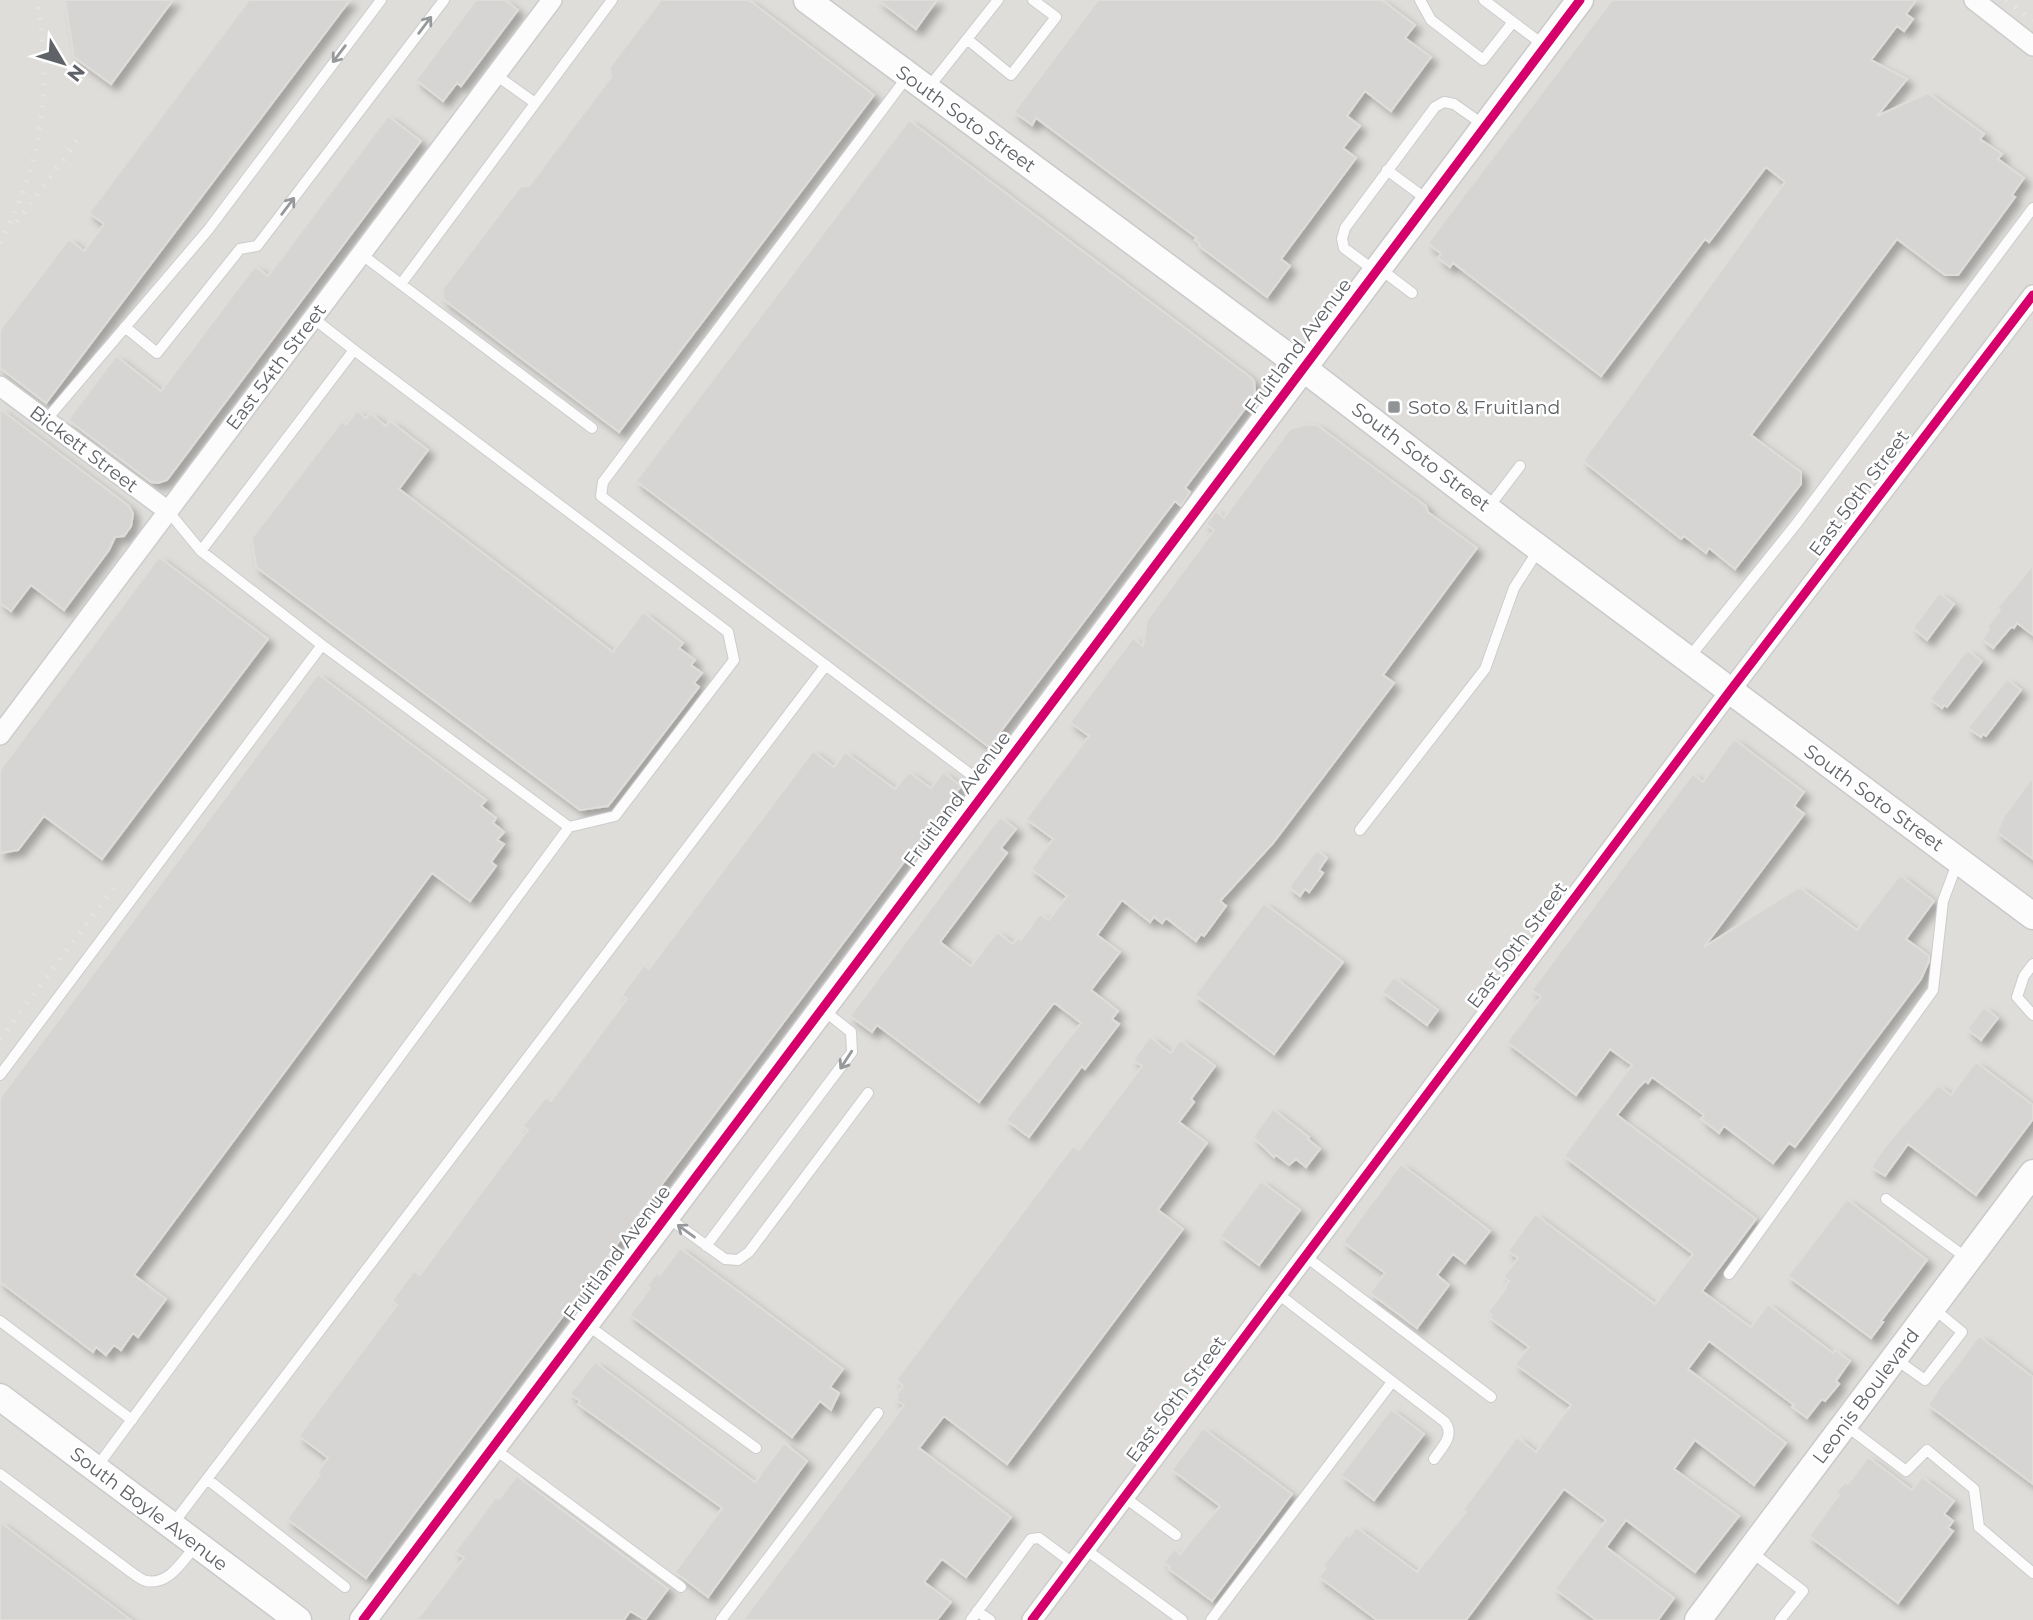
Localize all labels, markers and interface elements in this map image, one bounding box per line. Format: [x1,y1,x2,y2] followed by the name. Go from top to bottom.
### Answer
[417,15,432,34] one-way arrow
[28,28,98,98] north arrow
[332,45,347,63] one-way arrow
[62,60,90,86] text: N
[892,61,1041,178] street label: South Soto Street
[280,197,295,216] one-way arrow
[1240,274,1356,418] street label: Fruitland Avenue
[221,299,331,435] street label: East 54th Street
[1408,396,1560,419] place label: Soto & Fruitland
[1347,398,1495,517] street label: South Soto Street
[1386,399,1402,415] marker: Soto & Fruitland
[25,401,143,497] street label: Bickett Street
[1804,425,1914,561] street label: East 50th Street
[899,727,1015,871] street label: Fruitland Avenue
[1800,740,1949,857] street label: South Soto Street
[1462,877,1572,1013] street label: East 50th Street
[838,1050,852,1070] one-way arrow
[559,1181,675,1325] street label: Fruitland Avenue
[677,1224,696,1238] one-way arrow
[1808,1324,1924,1468] street label: Leonis Boulevard
[1121,1331,1231,1467] street label: East 50th Street
[66,1442,232,1576] street label: South Boyle Avenue

